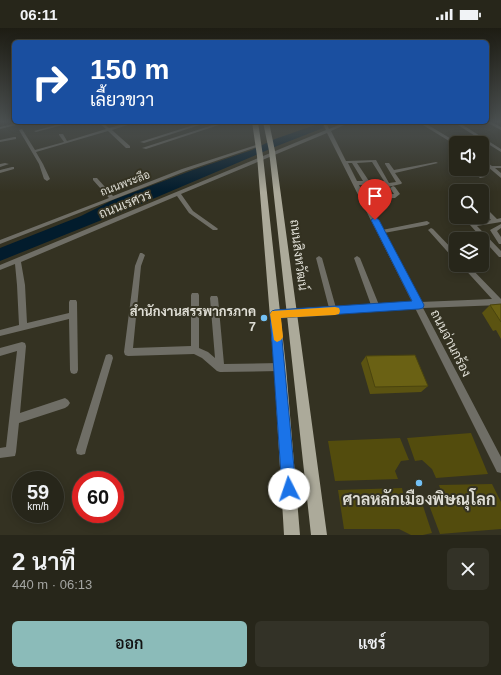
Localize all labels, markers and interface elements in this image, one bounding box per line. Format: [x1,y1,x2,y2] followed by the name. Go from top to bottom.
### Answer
[20,6,58,23] text: 06:11
[90,54,169,85] text: 150 m
[24,56,76,108] icon: right
[90,90,154,110] text: เลี้ยวขวา
[449,136,489,272] map controls
[449,136,489,176] button: sound
[98,167,152,198] street label: ถนนพระลือ
[358,179,392,220] pin
[449,184,489,224] button: search
[364,185,386,207] icon: arrive
[97,187,153,221] street label: ถนนเรศวร
[287,218,313,291] street label: ถนนสิงหวัฒน์
[449,232,489,272] button: layers
[130,304,256,334] place label: สำนักงานสรรพากรภาค 7
[428,306,476,379] street label: ถนนจ่านกร้อง
[259,313,269,323] marker: สำนักงานสรรพากรภาค 7
[268,468,310,510] position arrow
[72,471,124,523] speed limit sign: 60
[414,478,424,488] marker: ศาลหลักเมืองพิษณุโลก
[27,481,49,503] text: 59
[343,488,496,511] place label: ศาลหลักเมืองพิษณุโลก
[27,501,49,512] text: km/h
[12,548,76,575] text: 2 นาที
[447,548,489,590] button: close
[12,577,92,592] text: 440 m · 06:13
[12,621,247,667] button: ออก
[255,621,489,667] button: แชร์

